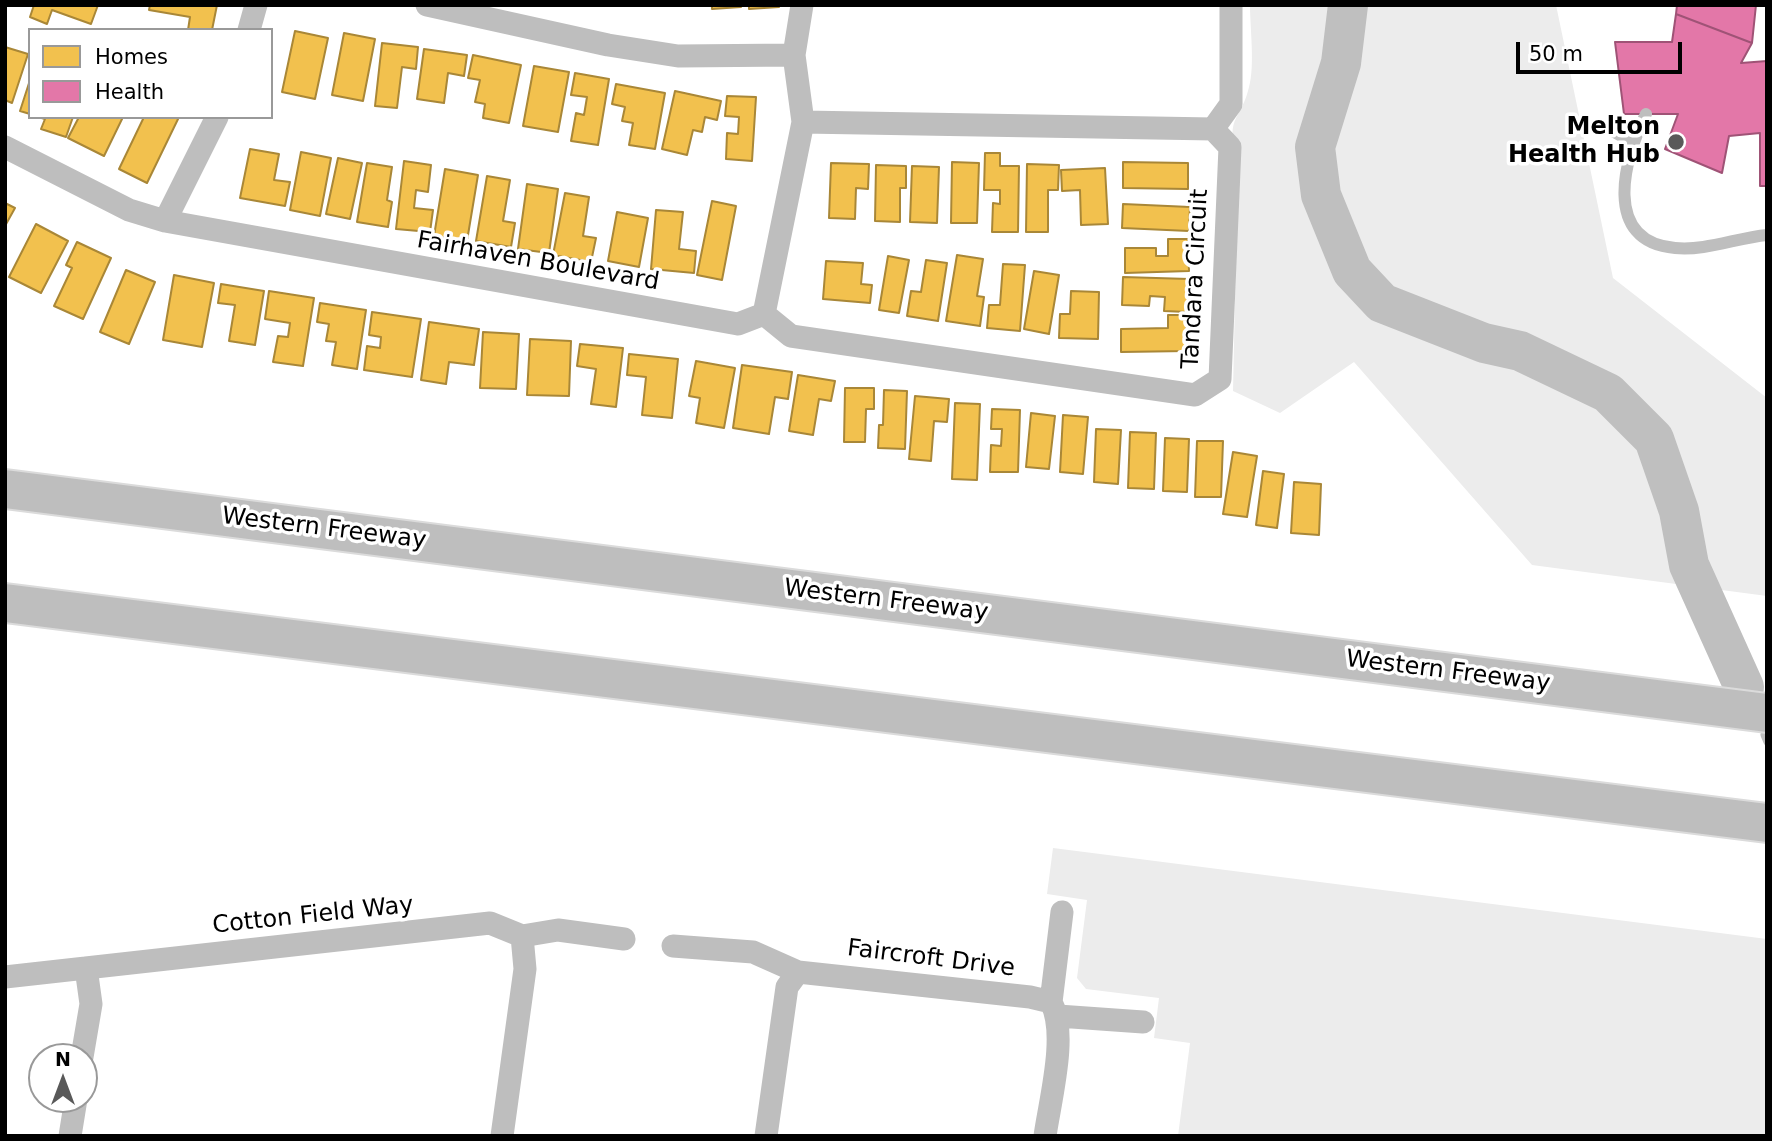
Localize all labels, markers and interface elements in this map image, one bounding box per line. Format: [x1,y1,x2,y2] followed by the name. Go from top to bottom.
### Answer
[28,28,273,119] legend
[1520,28,1686,72] scale bar
[1529,42,1583,66] text: 50 m
[95,45,168,69] text: Homes
[95,80,164,104] text: Health
[1508,114,1660,170] place label: Melton Health Hub
[1666,132,1686,152] marker: Melton Health Hub
[1177,188,1215,370] street label: Tandara Circuit
[415,227,661,297] street label: Fairhaven Boulevard
[220,502,428,556] street label: Western Freeway
[782,574,990,628] street label: Western Freeway
[1344,645,1552,699] street label: Western Freeway
[211,891,415,941] street label: Cotton Field Way
[846,934,1016,984] street label: Faircroft Drive
[28,1043,98,1113] north arrow
[55,1048,71,1070] text: N

